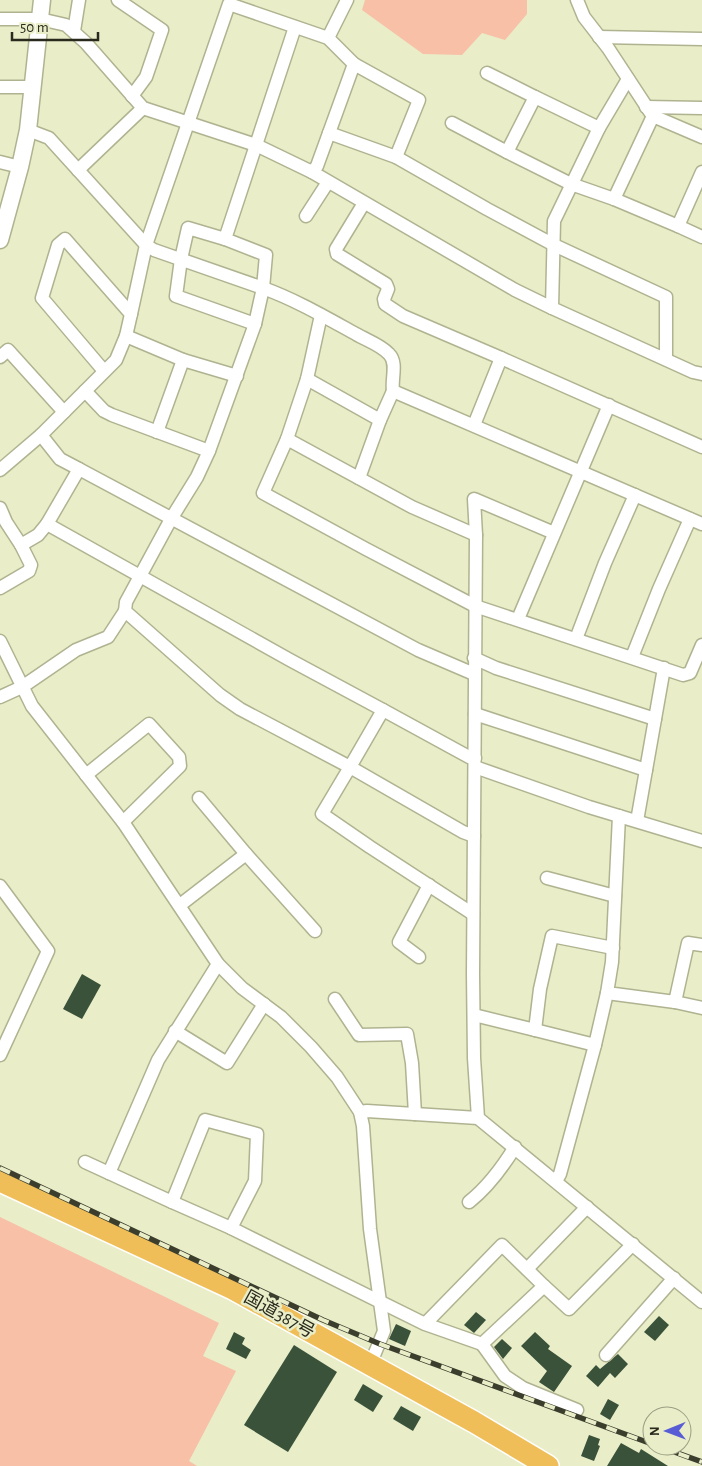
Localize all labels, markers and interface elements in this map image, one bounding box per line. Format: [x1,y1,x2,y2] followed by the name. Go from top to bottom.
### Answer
[12,10,99,42] scale bar
[20,20,49,35] text: 50 m
[241,1287,318,1342] street label: 国道387号
[642,1406,692,1456] north arrow
[648,1426,662,1436] text: N

